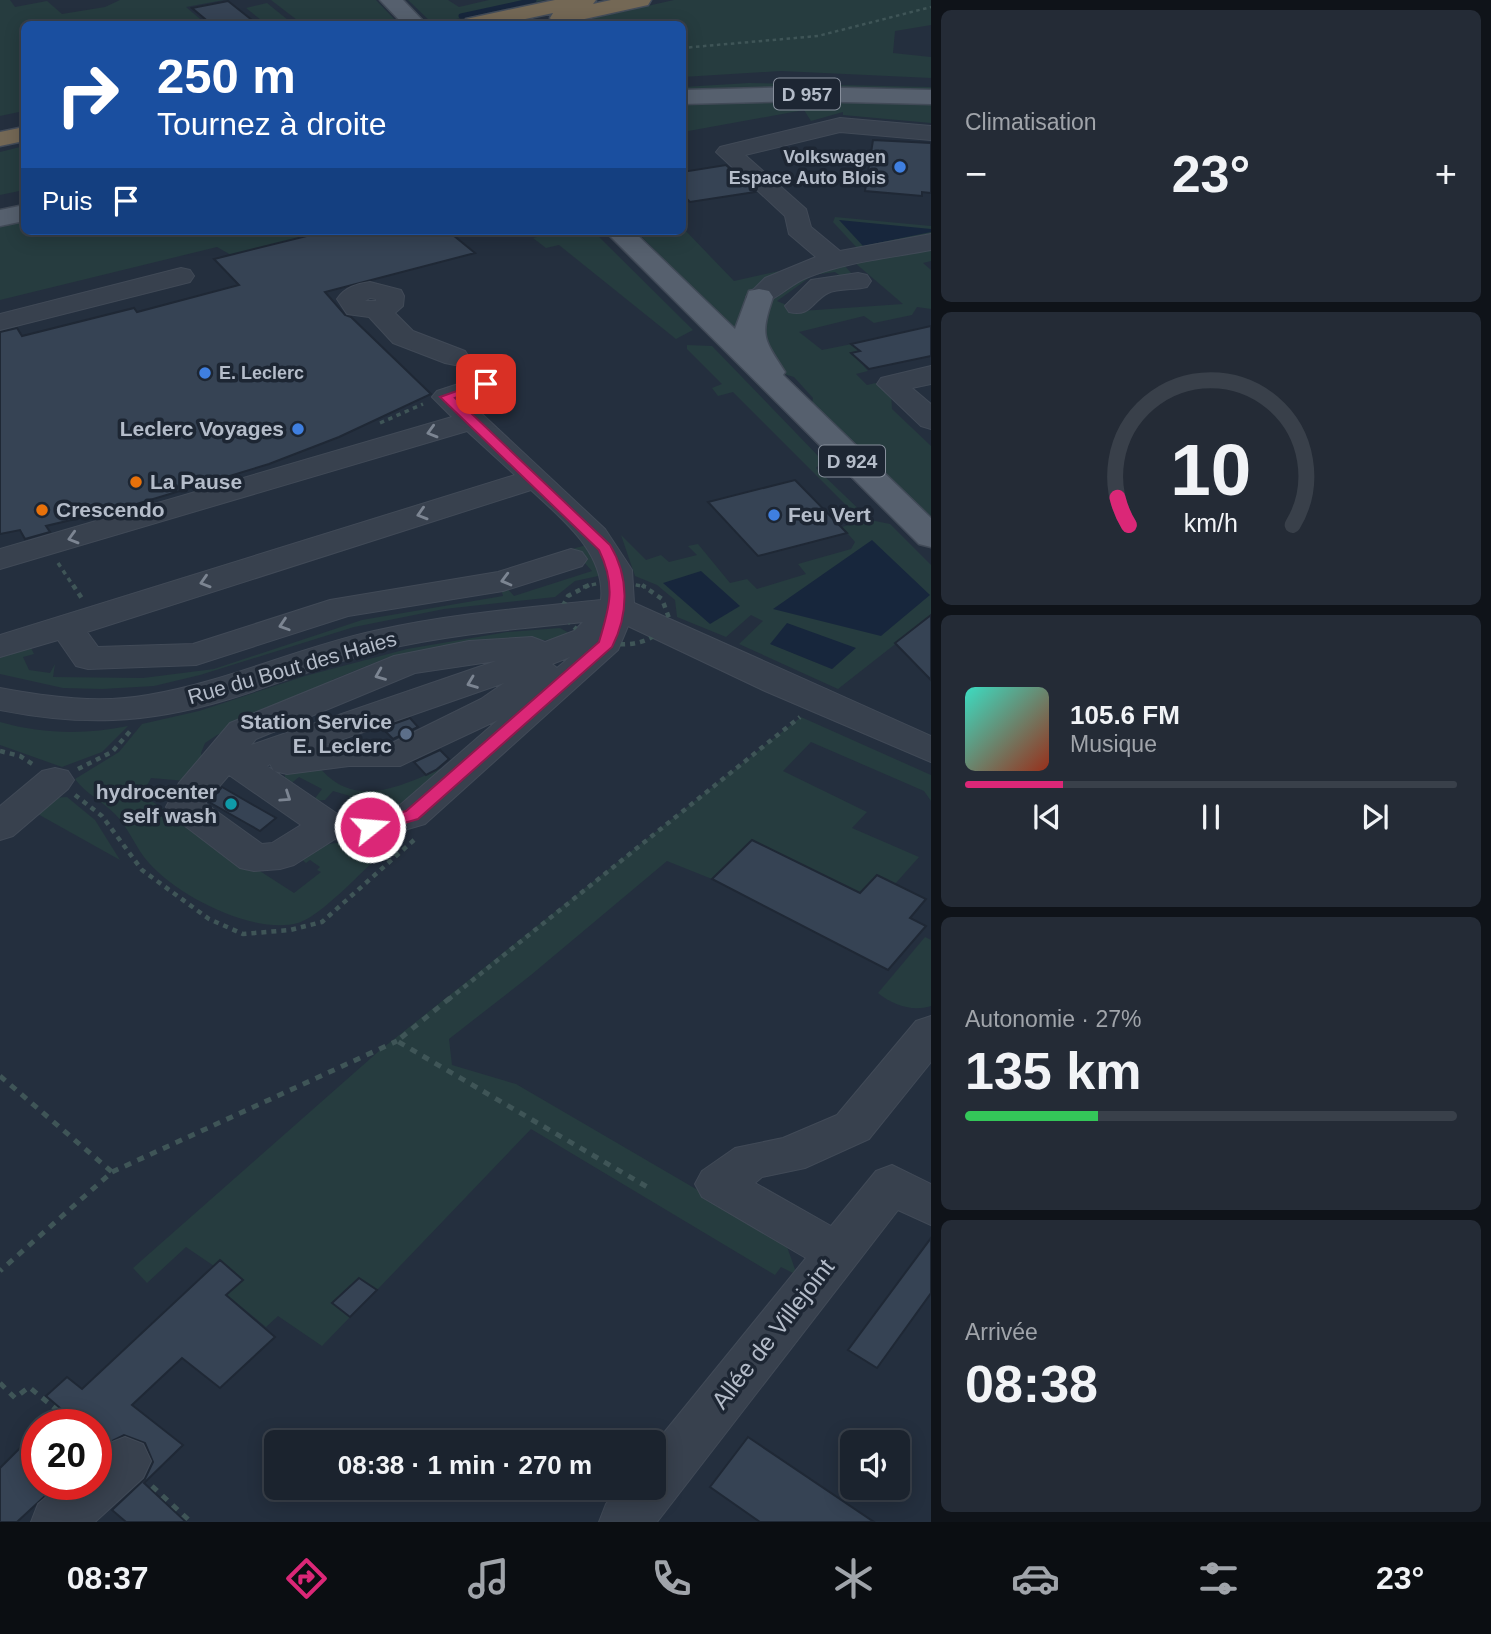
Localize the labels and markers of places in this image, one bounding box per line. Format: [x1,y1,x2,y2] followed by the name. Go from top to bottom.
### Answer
[729,147,886,188] place label: Volkswagen Espace Auto Blois
[892,159,908,175] marker: Volkswagen Espace Auto Blois
[456,354,516,414] pin
[219,363,304,383] place label: E. Leclerc
[197,365,213,381] marker: E. Leclerc
[120,417,284,440] place label: Leclerc Voyages
[290,421,306,437] marker: Leclerc Voyages
[150,470,242,493] place label: La Pause
[128,474,144,490] marker: La Pause
[56,498,165,521] place label: Crescendo
[34,502,50,518] marker: Crescendo
[788,503,871,526] place label: Feu Vert
[766,507,782,523] marker: Feu Vert
[240,710,392,757] place label: Station Service E. Leclerc
[398,726,414,742] marker: Station Service E. Leclerc
[96,780,217,827] place label: hydrocenter self wash
[223,796,239,812] marker: hydrocenter self wash

